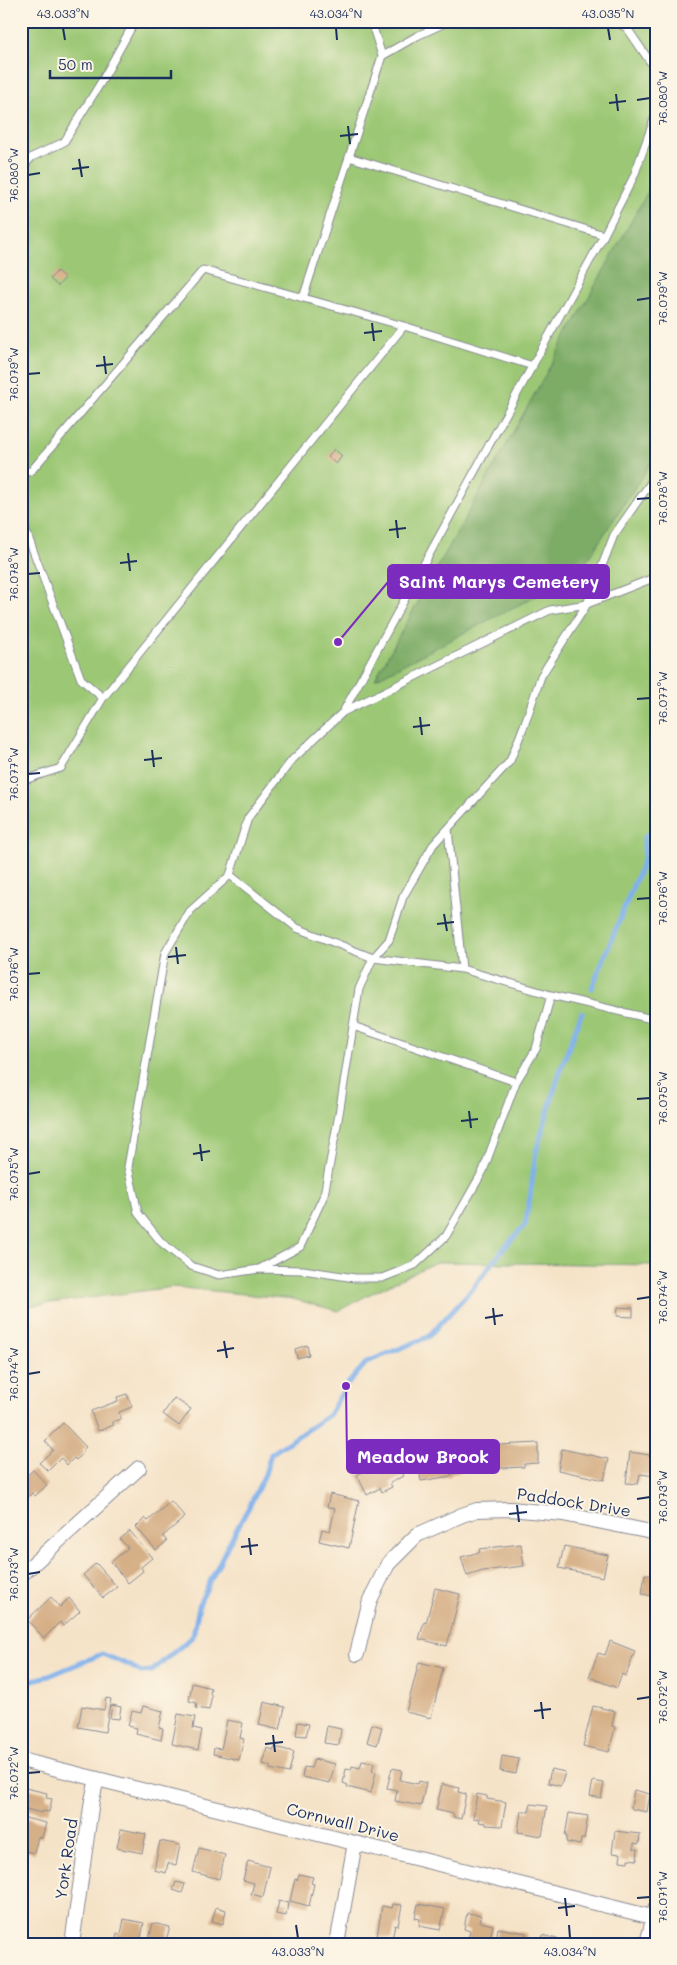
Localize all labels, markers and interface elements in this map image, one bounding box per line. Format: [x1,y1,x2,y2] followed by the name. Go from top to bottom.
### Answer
[37,5,89,21] text: 43.033°N
[310,5,362,21] text: 43.034°N
[582,5,634,21] text: 43.035°N
[50,48,171,80] scale bar
[58,54,93,74] text: 50 m
[654,71,670,125] text: 76.080°W
[5,148,21,202] text: 76.080°W
[654,271,670,325] text: 76.079°W
[5,347,21,401] text: 76.079°W
[654,471,670,525] text: 76.078°W
[5,547,21,601] text: 76.078°W
[388,565,609,598] callout: Saint Marys Cemetery
[399,569,599,593] text: Saint Marys Cemetery
[654,671,670,725] text: 76.077°W
[5,747,21,801] text: 76.077°W
[654,871,670,925] text: 76.076°W
[5,947,21,1001] text: 76.076°W
[654,1071,670,1125] text: 76.075°W
[5,1147,21,1201] text: 76.075°W
[654,1270,670,1324] text: 76.074°W
[5,1347,21,1401] text: 76.074°W
[347,1440,499,1473] callout: Meadow Brook
[357,1444,489,1468] text: Meadow Brook
[654,1470,670,1524] text: 76.073°W
[516,1482,632,1521] street label: Paddock Drive
[5,1547,21,1601] text: 76.073°W
[654,1670,670,1724] text: 76.072°W
[5,1746,21,1800] text: 76.072°W
[284,1797,402,1846] street label: Cornwall Drive
[49,1817,82,1901] street label: York Road
[654,1871,670,1923] text: 76.071°W
[272,1943,324,1959] text: 43.033°N
[544,1943,596,1959] text: 43.034°N

